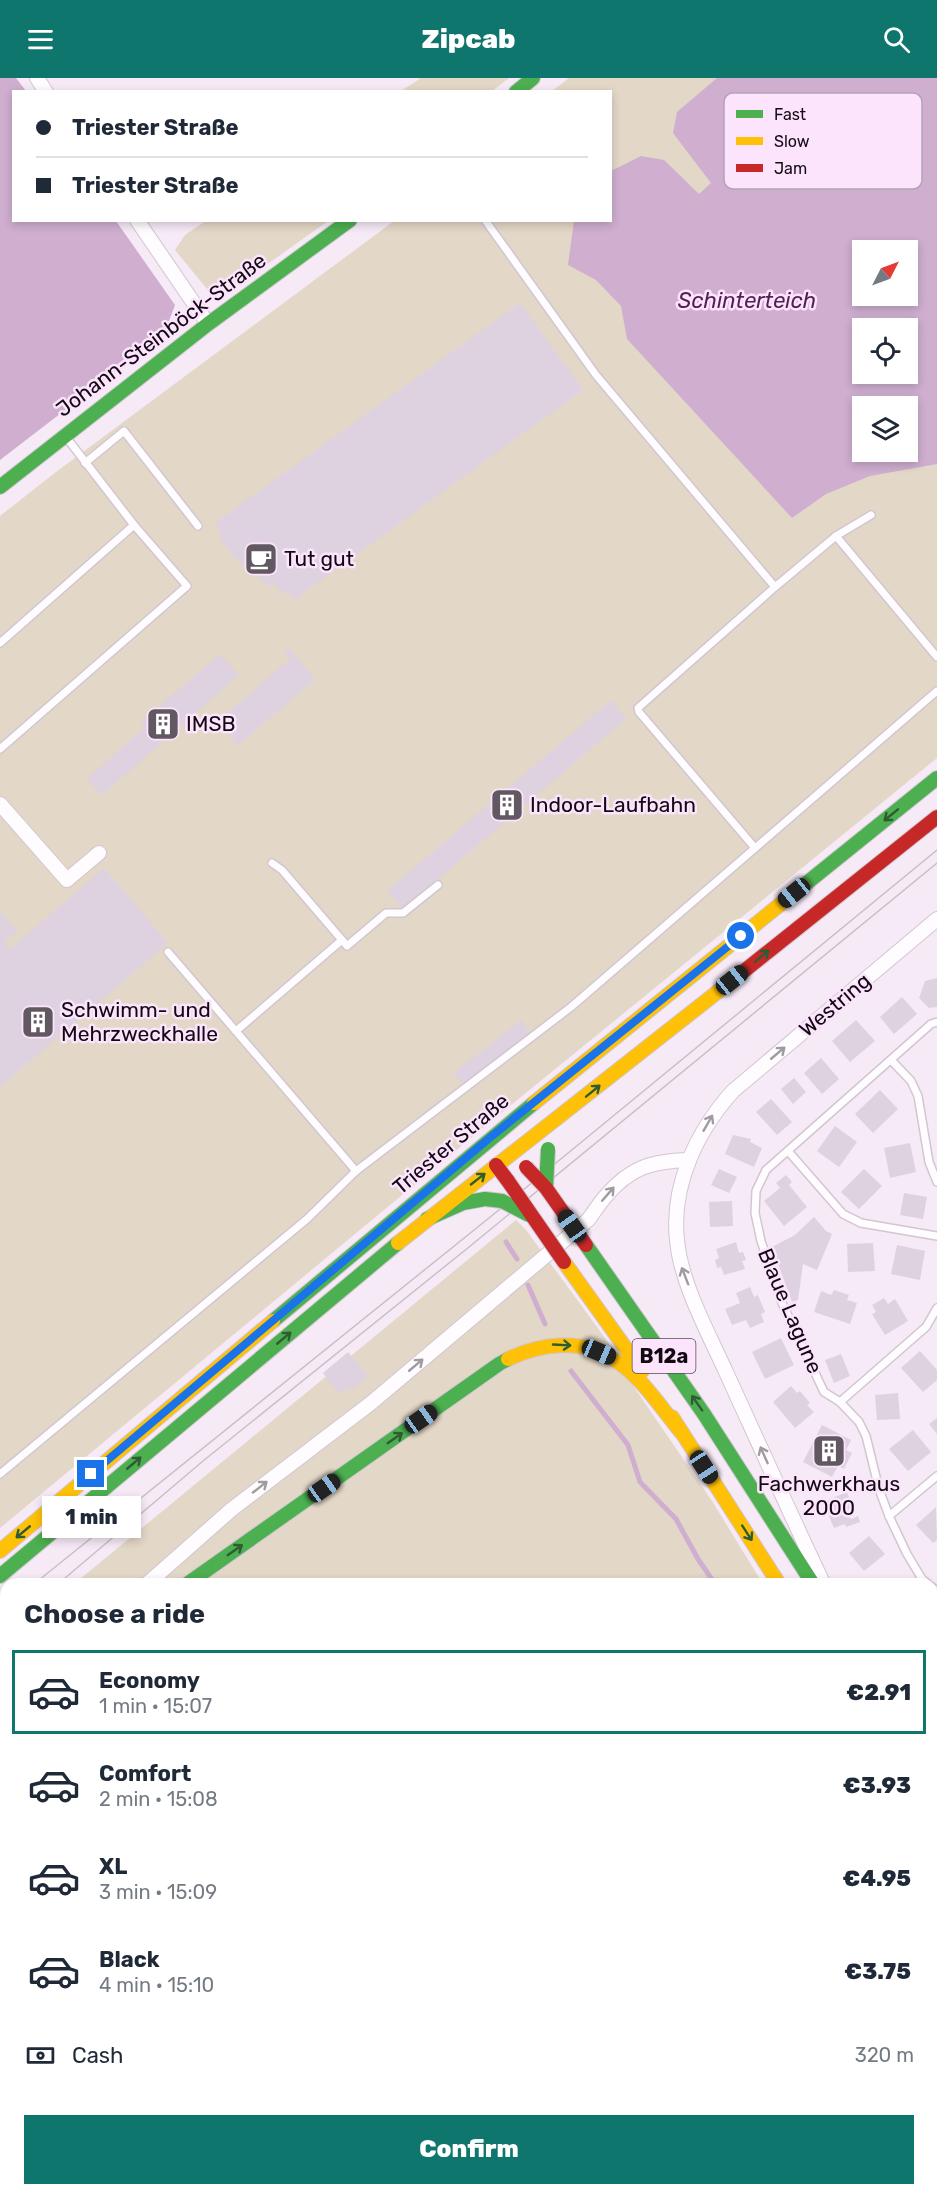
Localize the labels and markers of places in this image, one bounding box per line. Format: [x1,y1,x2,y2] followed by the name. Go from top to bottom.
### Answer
[243,541,279,577] cafe icon: Tut gut
[284,546,354,571] place label: Tut gut
[145,706,181,742] building icon: IMSB
[186,711,236,736] place label: IMSB
[489,787,525,823] building icon: Indoor-Laufbahn
[530,792,696,817] place label: Indoor-Laufbahn
[61,997,218,1046] place label: Schwimm- und Mehrzweckhalle
[20,1004,56,1040] building icon: Schwimm- und Mehrzweckhalle
[811,1433,847,1469] building icon: Fachwerkhaus 2000
[758,1471,900,1520] place label: Fachwerkhaus 2000

